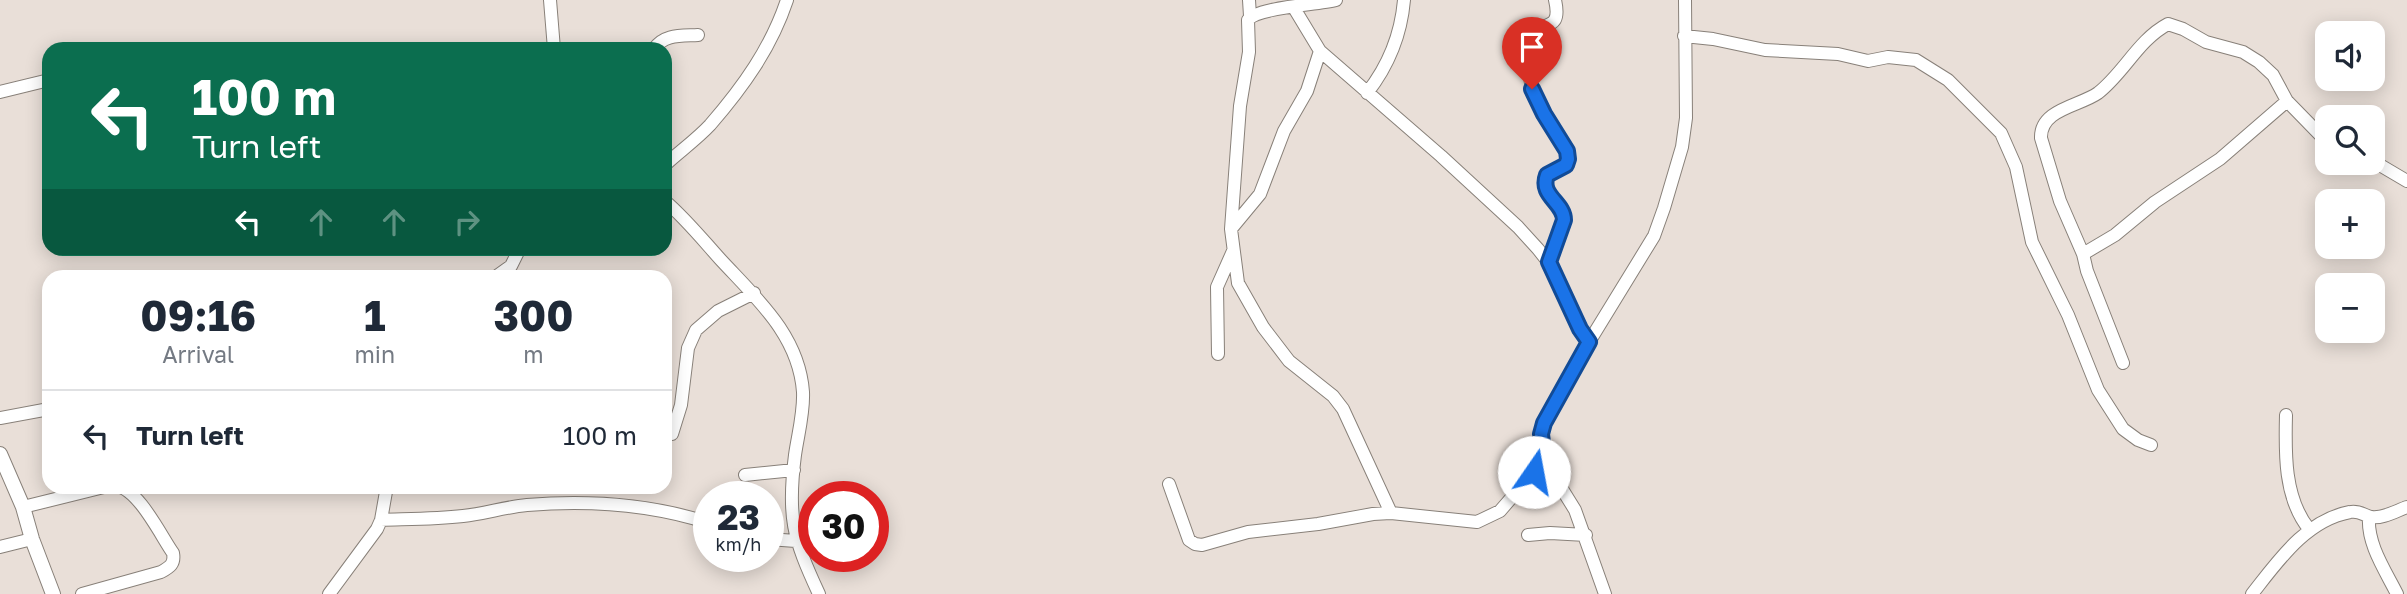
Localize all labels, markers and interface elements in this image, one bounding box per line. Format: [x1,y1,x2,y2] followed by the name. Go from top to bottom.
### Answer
[1502,17,1562,89] pin
[2315,21,2385,343] map controls
[2315,21,2385,91] button: sound
[1513,28,1551,66] icon: arrive
[192,67,336,126] text: 100 m
[77,70,168,161] icon: left
[2315,105,2385,175] button: search
[192,127,321,165] text: Turn left
[2315,189,2385,259] button: +
[229,203,267,241] icon: left
[302,203,340,241] icon: ahead
[375,203,413,241] icon: ahead
[448,203,486,241] icon: right
[2315,273,2385,343] button: −
[140,290,256,340] text: 09:16
[364,290,386,340] text: 1
[493,290,574,340] text: 300
[162,340,234,368] text: Arrival
[354,340,395,368] text: min
[523,340,544,368] text: m
[77,417,115,455] icon: left
[136,420,244,451] text: Turn left
[563,420,637,451] text: 100 m
[1497,435,1571,509] position arrow
[798,481,889,572] speed limit sign: 30
[717,496,760,538] text: 23
[716,533,761,555] text: km/h

